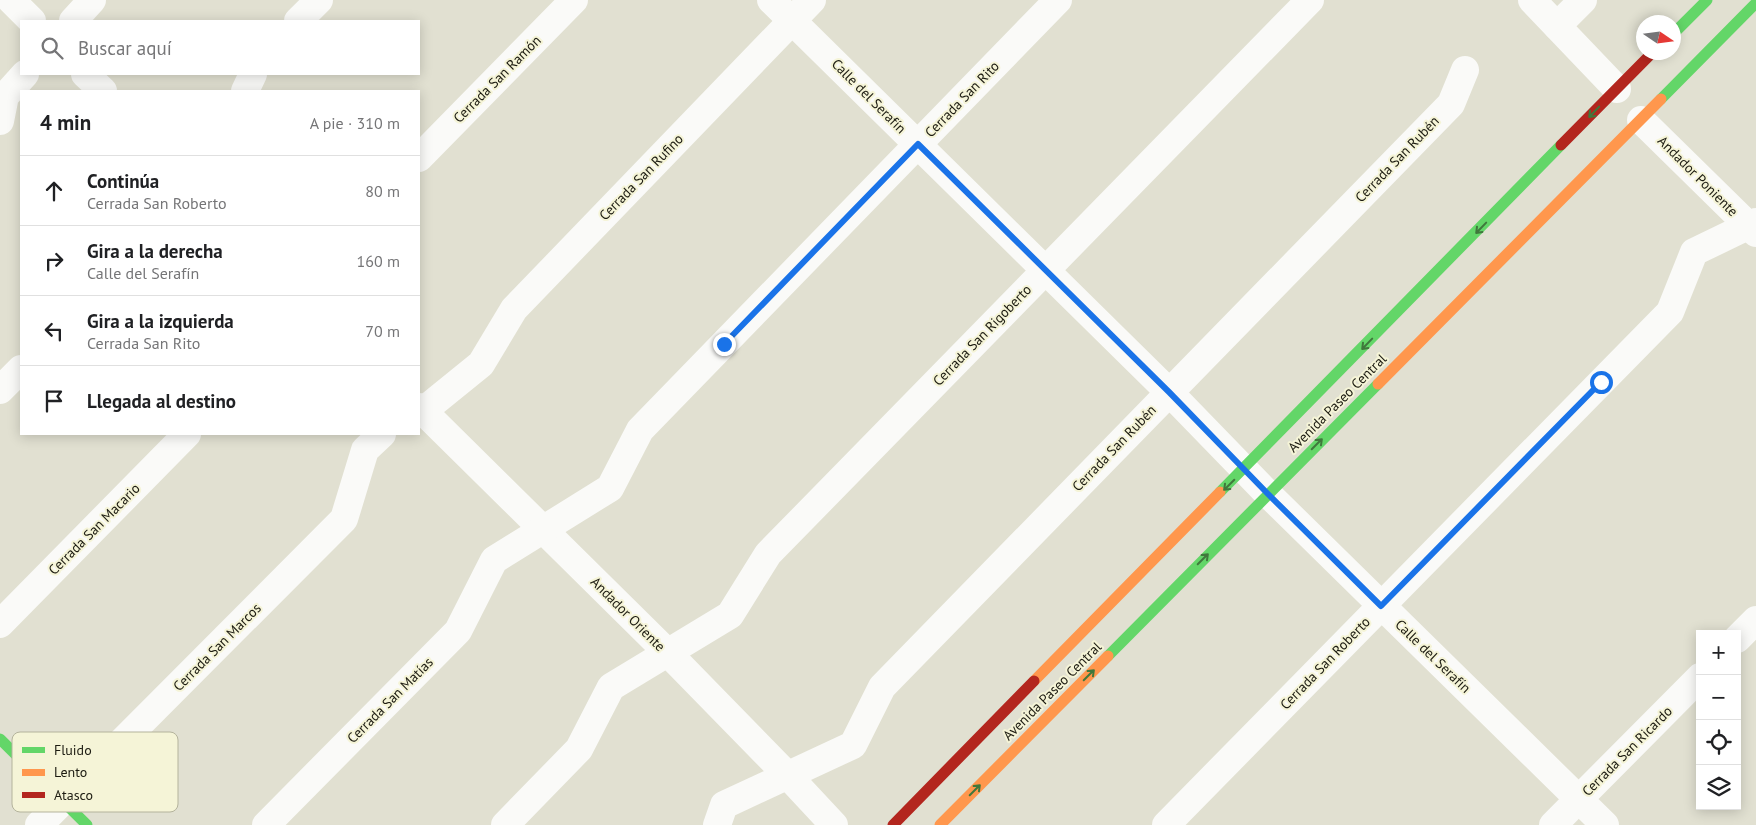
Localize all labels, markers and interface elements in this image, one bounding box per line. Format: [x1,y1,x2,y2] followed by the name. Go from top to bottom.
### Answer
[1636,15,1681,60] north arrow
[20,20,420,75] search box
[449,31,545,127] street label: Cerrada San Ramón
[38,34,66,62] icon: search
[78,36,172,60] text: Buscar aquí
[828,55,910,137] street label: Calle del Serafín
[921,57,1003,141] street label: Cerrada San Rito
[1588,105,1600,118] one-way arrow
[40,109,91,136] text: 4 min
[1351,112,1443,206] street label: Cerrada San Rubén
[310,113,400,133] text: A pie · 310 m
[595,130,687,224] street label: Cerrada San Rufino
[1654,132,1742,220] street label: Andador Poniente
[87,169,159,193] text: Continúa
[40,177,68,205] icon: ahead
[365,181,400,201] text: 80 m
[87,193,227,213] text: Cerrada San Roberto
[1474,222,1487,234] one-way arrow
[87,239,223,263] text: Gira a la derecha
[40,247,68,275] icon: right
[357,251,400,271] text: 160 m
[87,263,199,283] text: Calle del Serafín
[929,281,1035,389] street label: Cerrada San Rigoberto
[87,309,234,333] text: Gira a la izquierda
[40,317,68,345] icon: left
[365,321,400,341] text: 70 m
[87,333,200,353] text: Cerrada San Rito
[713,333,736,356] route end
[1361,338,1373,350] one-way arrow
[1284,350,1390,456] street label: Avenida Paseo Central
[1590,371,1613,394] route start
[40,387,68,415] icon: arrive
[87,389,236,413] text: Llegada al destino
[1068,401,1160,495] street label: Cerrada San Rubén
[1311,438,1324,450] one-way arrow
[44,479,144,579] street label: Cerrada San Macario
[1223,479,1235,491] one-way arrow
[1197,553,1209,565] one-way arrow
[587,573,669,655] street label: Andador Oriente
[169,599,265,695] street label: Cerrada San Marcos
[1276,613,1374,713] street label: Cerrada San Roberto
[1391,615,1475,697] street label: Calle del Serafín
[1696,630,1741,810] map controls
[1696,630,1741,675] button: +
[999,638,1105,744] street label: Avenida Paseo Central
[343,653,437,747] street label: Cerrada San Matías
[1083,669,1095,681] one-way arrow
[1696,675,1741,720] button: −
[1578,702,1676,800] street label: Cerrada San Ricardo
[1696,720,1741,765] button: locate
[12,732,178,812] legend
[54,741,92,759] text: Fluido
[54,763,87,781] text: Lento
[1696,765,1741,810] button: layers
[968,785,980,797] one-way arrow
[54,786,93,804] text: Atasco

